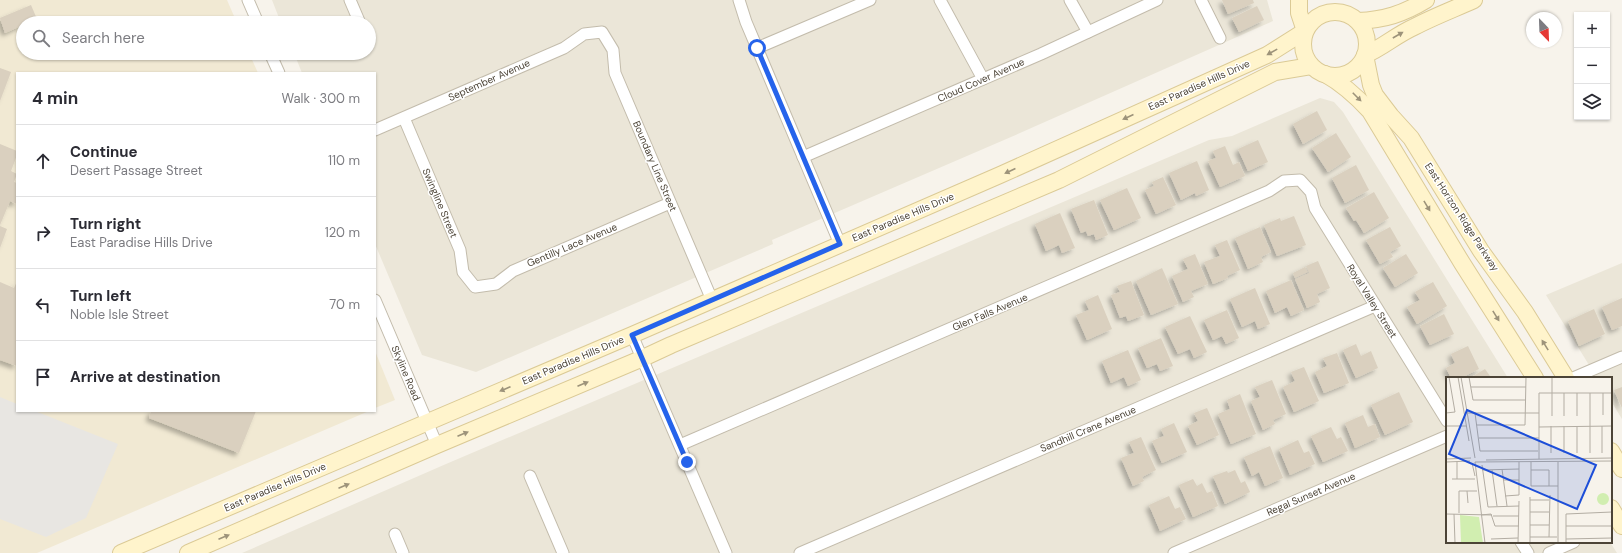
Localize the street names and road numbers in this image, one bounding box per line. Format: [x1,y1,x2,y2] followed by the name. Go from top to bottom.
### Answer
[935,55,1027,105] street label: Cloud Cover Avenue
[446,56,532,104] street label: September Avenue
[1146,57,1252,113] street label: East Paradise Hills Drive
[630,119,680,213] street label: Boundary Line Street
[1422,160,1502,274] street label: East Horizon Ridge Parkway
[420,166,461,240] street label: Swingline Street
[850,189,956,244] street label: East Paradise Hills Drive
[525,220,619,270] street label: Gentilly Lace Avenue
[1344,262,1400,340] street label: Royal Valley Street
[950,290,1030,334] street label: Glen Falls Avenue
[520,332,626,387] street label: East Paradise Hills Drive
[389,344,423,402] street label: Skyline Road
[1038,403,1138,455] street label: Sandhill Crane Avenue
[222,459,328,514] street label: East Paradise Hills Drive
[1264,469,1358,519] street label: Regal Sunset Avenue

